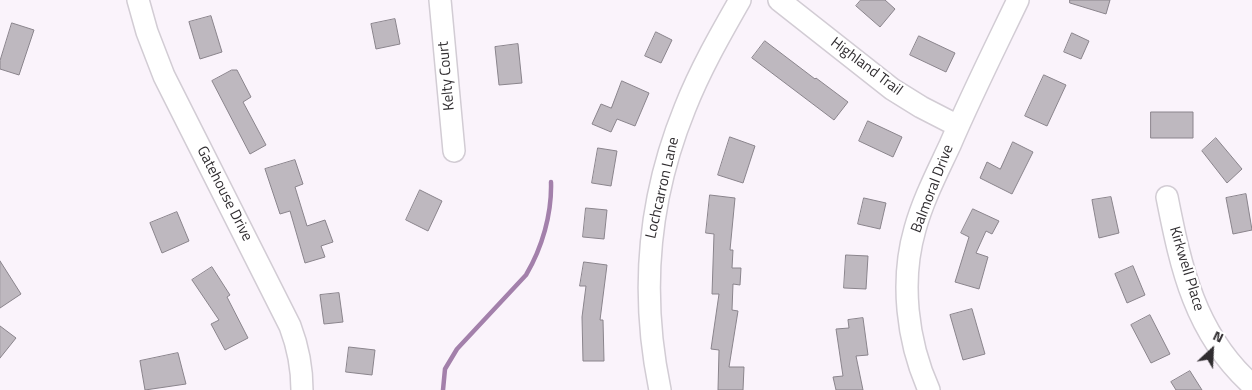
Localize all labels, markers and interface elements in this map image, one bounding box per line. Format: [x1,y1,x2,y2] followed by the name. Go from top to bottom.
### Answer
[826,34,906,100] street label: Highland Trail
[435,41,459,111] street label: Kelty Court
[643,136,683,240] street label: Lochcarron Lane
[908,142,958,236] street label: Balmoral Drive
[192,143,256,245] street label: Gatehouse Drive
[1165,225,1207,313] street label: Kirkwell Place
[1210,324,1227,348] text: N
[1187,325,1237,375] north arrow

